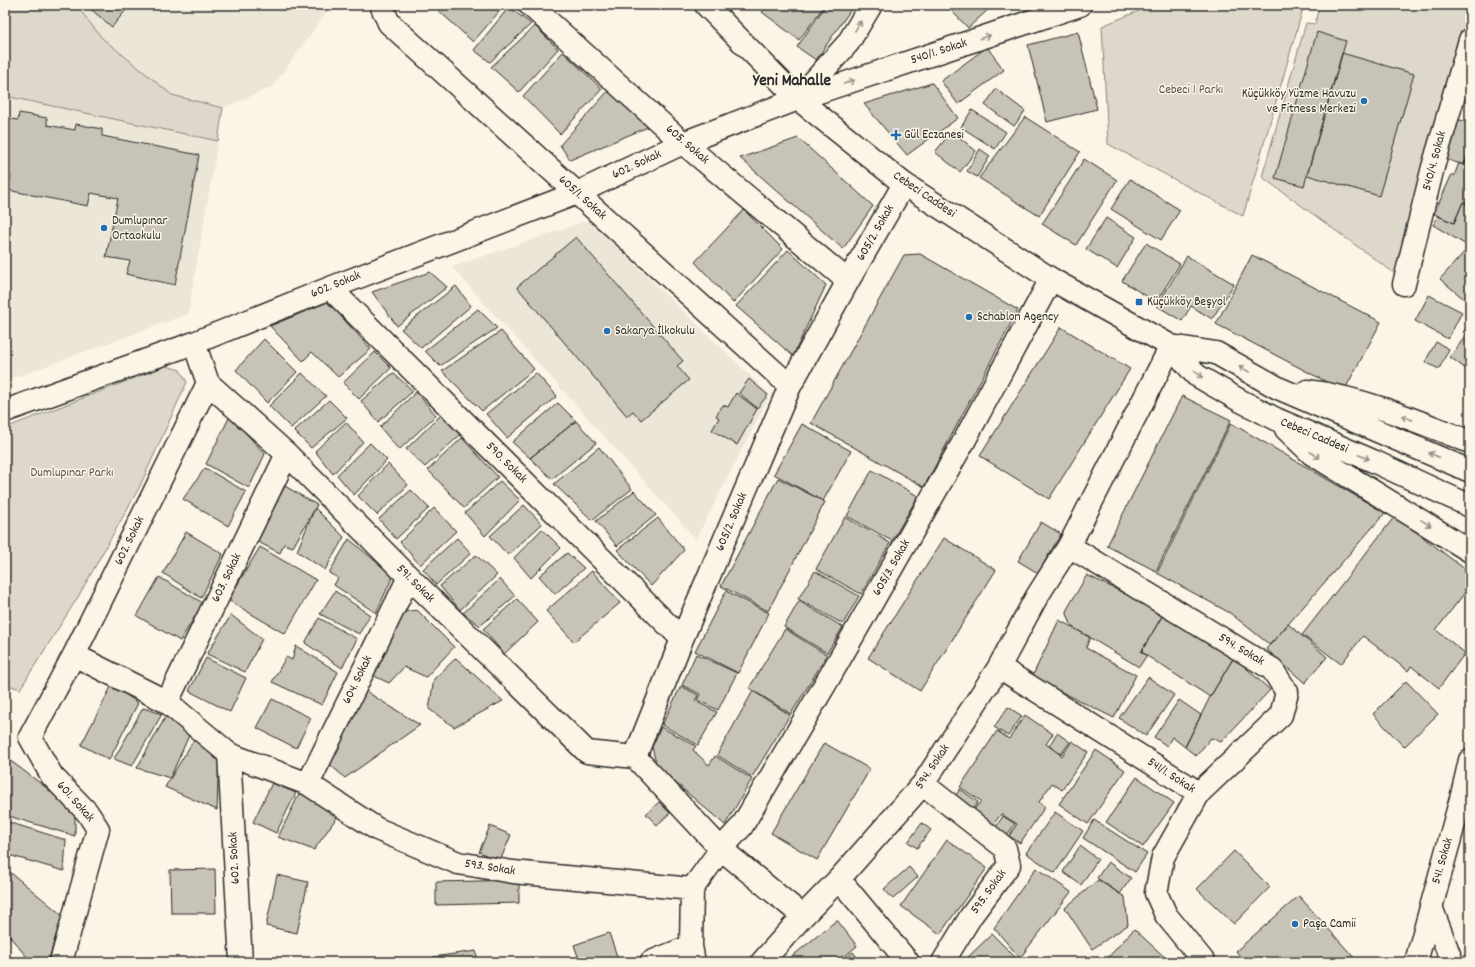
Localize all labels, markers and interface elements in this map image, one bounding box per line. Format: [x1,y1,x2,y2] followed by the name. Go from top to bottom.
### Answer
[855,20,863,32] one-way arrow
[979,32,991,40] one-way arrow
[908,34,970,70] street label: 540/1. Sokak
[752,70,831,94] district label: Yeni Mahalle
[842,78,855,85] one-way arrow
[1159,81,1223,100] park label: Cebeci 1 Parkı
[1242,85,1357,119] place label: Küçükköy Yüzme Havuzu ve Fitness Merkezi
[1359,96,1369,106] marker: Küçükköy Yüzme Havuzu ve Fitness Merkezi
[661,120,713,170] street label: 605. Sokak
[904,126,965,145] place label: Gül Eczanesi
[1418,129,1452,193] street label: 540/4. Sokak
[891,130,901,140] marker: Gül Eczanesi
[609,145,665,185] street label: 602. Sokak
[889,167,960,223] street label: Cebeci Caddesi
[554,171,610,225] street label: 605/1. Sokak
[852,201,900,265] street label: 605/2. Sokak
[112,212,167,246] place label: Dumlupınar Ortaokulu
[99,223,109,233] marker: Dumlupınar Ortaokulu
[308,266,364,304] street label: 602. Sokak
[1147,293,1226,312] place label: Küçükköy Beşyol
[1134,297,1144,307] marker: Küçükköy Beşyol
[977,308,1059,327] place label: Schablon Agency
[964,312,974,322] marker: Schablon Agency
[615,322,695,341] place label: Sakarya İlkokulu
[602,326,612,336] marker: Sakarya İlkokulu
[1238,364,1250,372] one-way arrow
[1192,370,1203,379] one-way arrow
[1277,413,1352,459] street label: Cebeci Caddesi
[1402,413,1414,421] one-way arrow
[481,438,531,488] street label: 590. Sokak
[1309,451,1320,459] one-way arrow
[1429,451,1441,459] one-way arrow
[1357,453,1369,461] one-way arrow
[31,464,113,483] park label: Dumlupınar Parkı
[711,490,753,554] street label: 605/2. Sokak
[110,513,150,569] street label: 602. Sokak
[1420,520,1432,528] one-way arrow
[868,536,916,600] street label: 605/3. Sokak
[207,550,247,606] street label: 603. Sokak
[391,560,439,608] street label: 591. Sokak
[1214,629,1268,671] street label: 594. Sokak
[338,652,378,708] street label: 604. Sokak
[911,741,955,793] street label: 594. Sokak
[1143,753,1199,799] street label: 541/1. Sokak
[52,777,98,827] street label: 601. Sokak
[224,831,246,885] street label: 602. Sokak
[1427,835,1459,887] street label: 541. Sokak
[463,855,517,881] street label: 593. Sokak
[966,866,1012,918] street label: 595. Sokak
[1303,915,1357,934] place label: Paşa Camii
[1290,919,1300,929] marker: Paşa Camii

